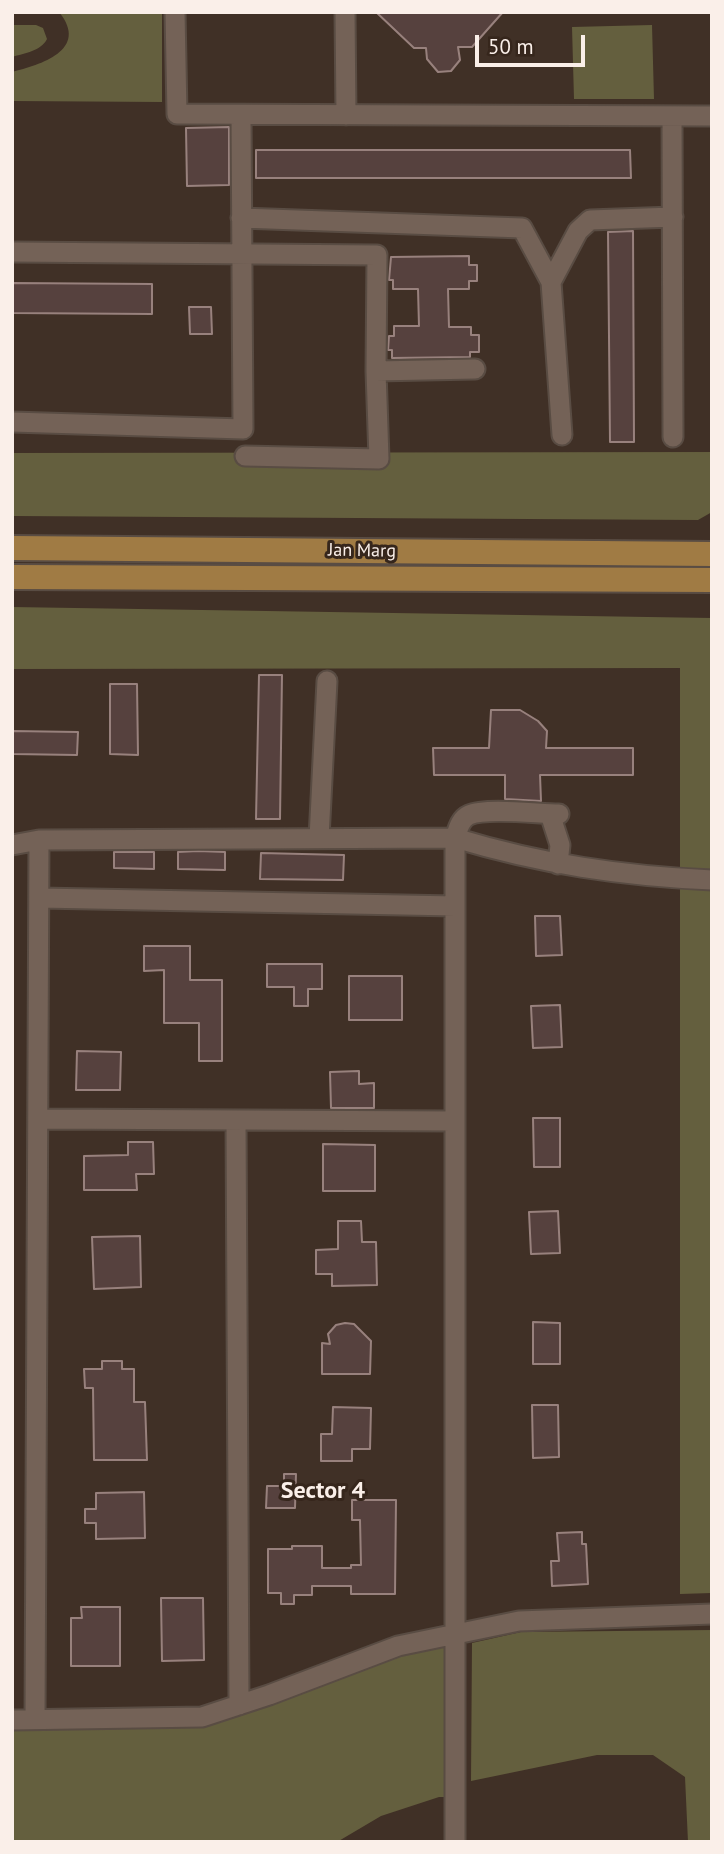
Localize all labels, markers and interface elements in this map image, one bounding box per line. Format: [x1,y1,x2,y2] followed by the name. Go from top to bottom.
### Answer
[479,21,589,65] scale bar
[488,33,534,60] text: 50 m
[328,540,396,562] street label: Jan Marg
[281,1477,365,1505] district label: Sector 4

